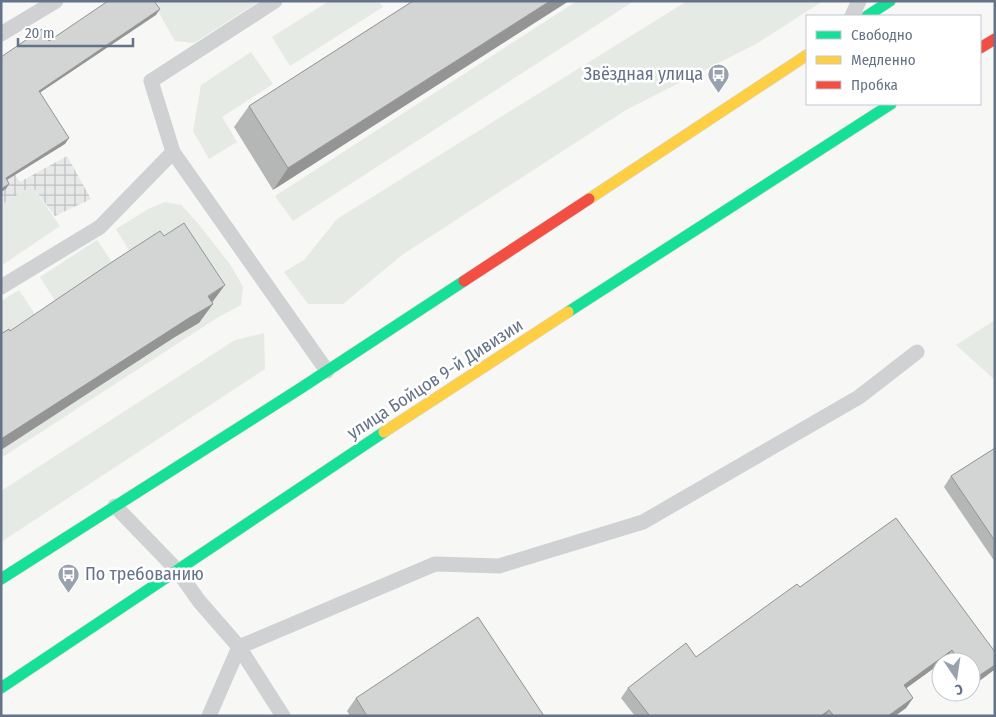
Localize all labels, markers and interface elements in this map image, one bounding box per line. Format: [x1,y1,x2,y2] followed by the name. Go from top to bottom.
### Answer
[18,15,132,47] scale bar
[806,15,981,105] legend
[25,24,55,42] text: 20 m
[851,26,913,44] text: Свободно
[851,51,916,69] text: Медленно
[707,62,731,93] bus stop icon: Звёздная улица
[583,63,703,85] place label: Звёздная улица
[851,76,898,94] text: Пробка
[343,314,527,444] street label: улица Бойцов 9-й Дивизии
[57,562,81,593] bus stop icon: По требованию
[85,563,204,585] place label: По требованию
[931,652,981,702] north arrow
[953,680,964,698] text: С

